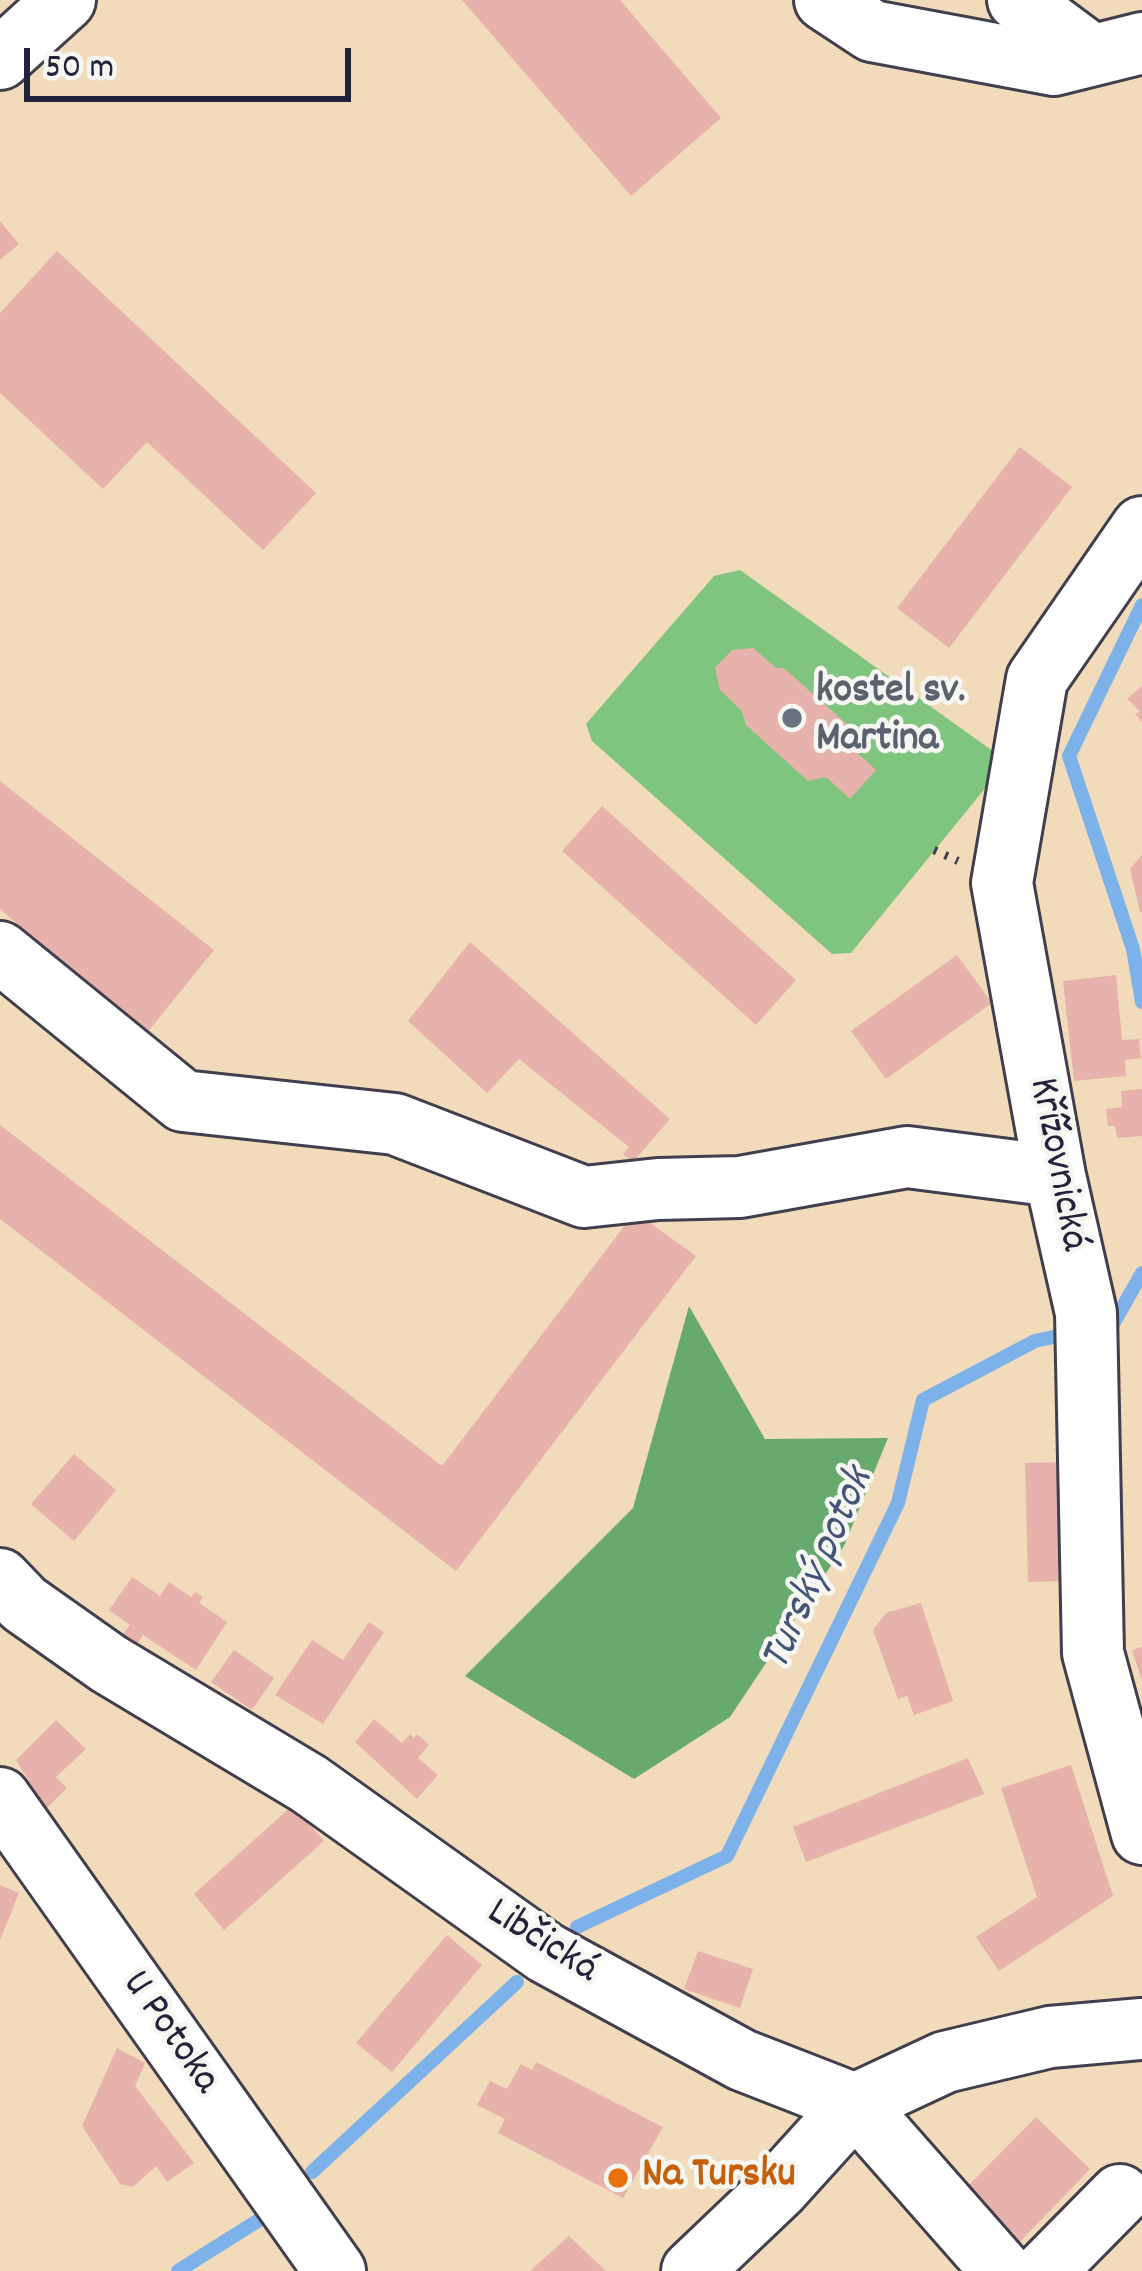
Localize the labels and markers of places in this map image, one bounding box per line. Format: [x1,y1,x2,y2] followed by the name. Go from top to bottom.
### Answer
[816,669,965,768] place label: kostel sv. Martina
[779,705,805,731] marker: kostel sv. Martina
[642,2153,796,2203] place label: Na Tursku
[605,2165,631,2191] marker: Na Tursku

